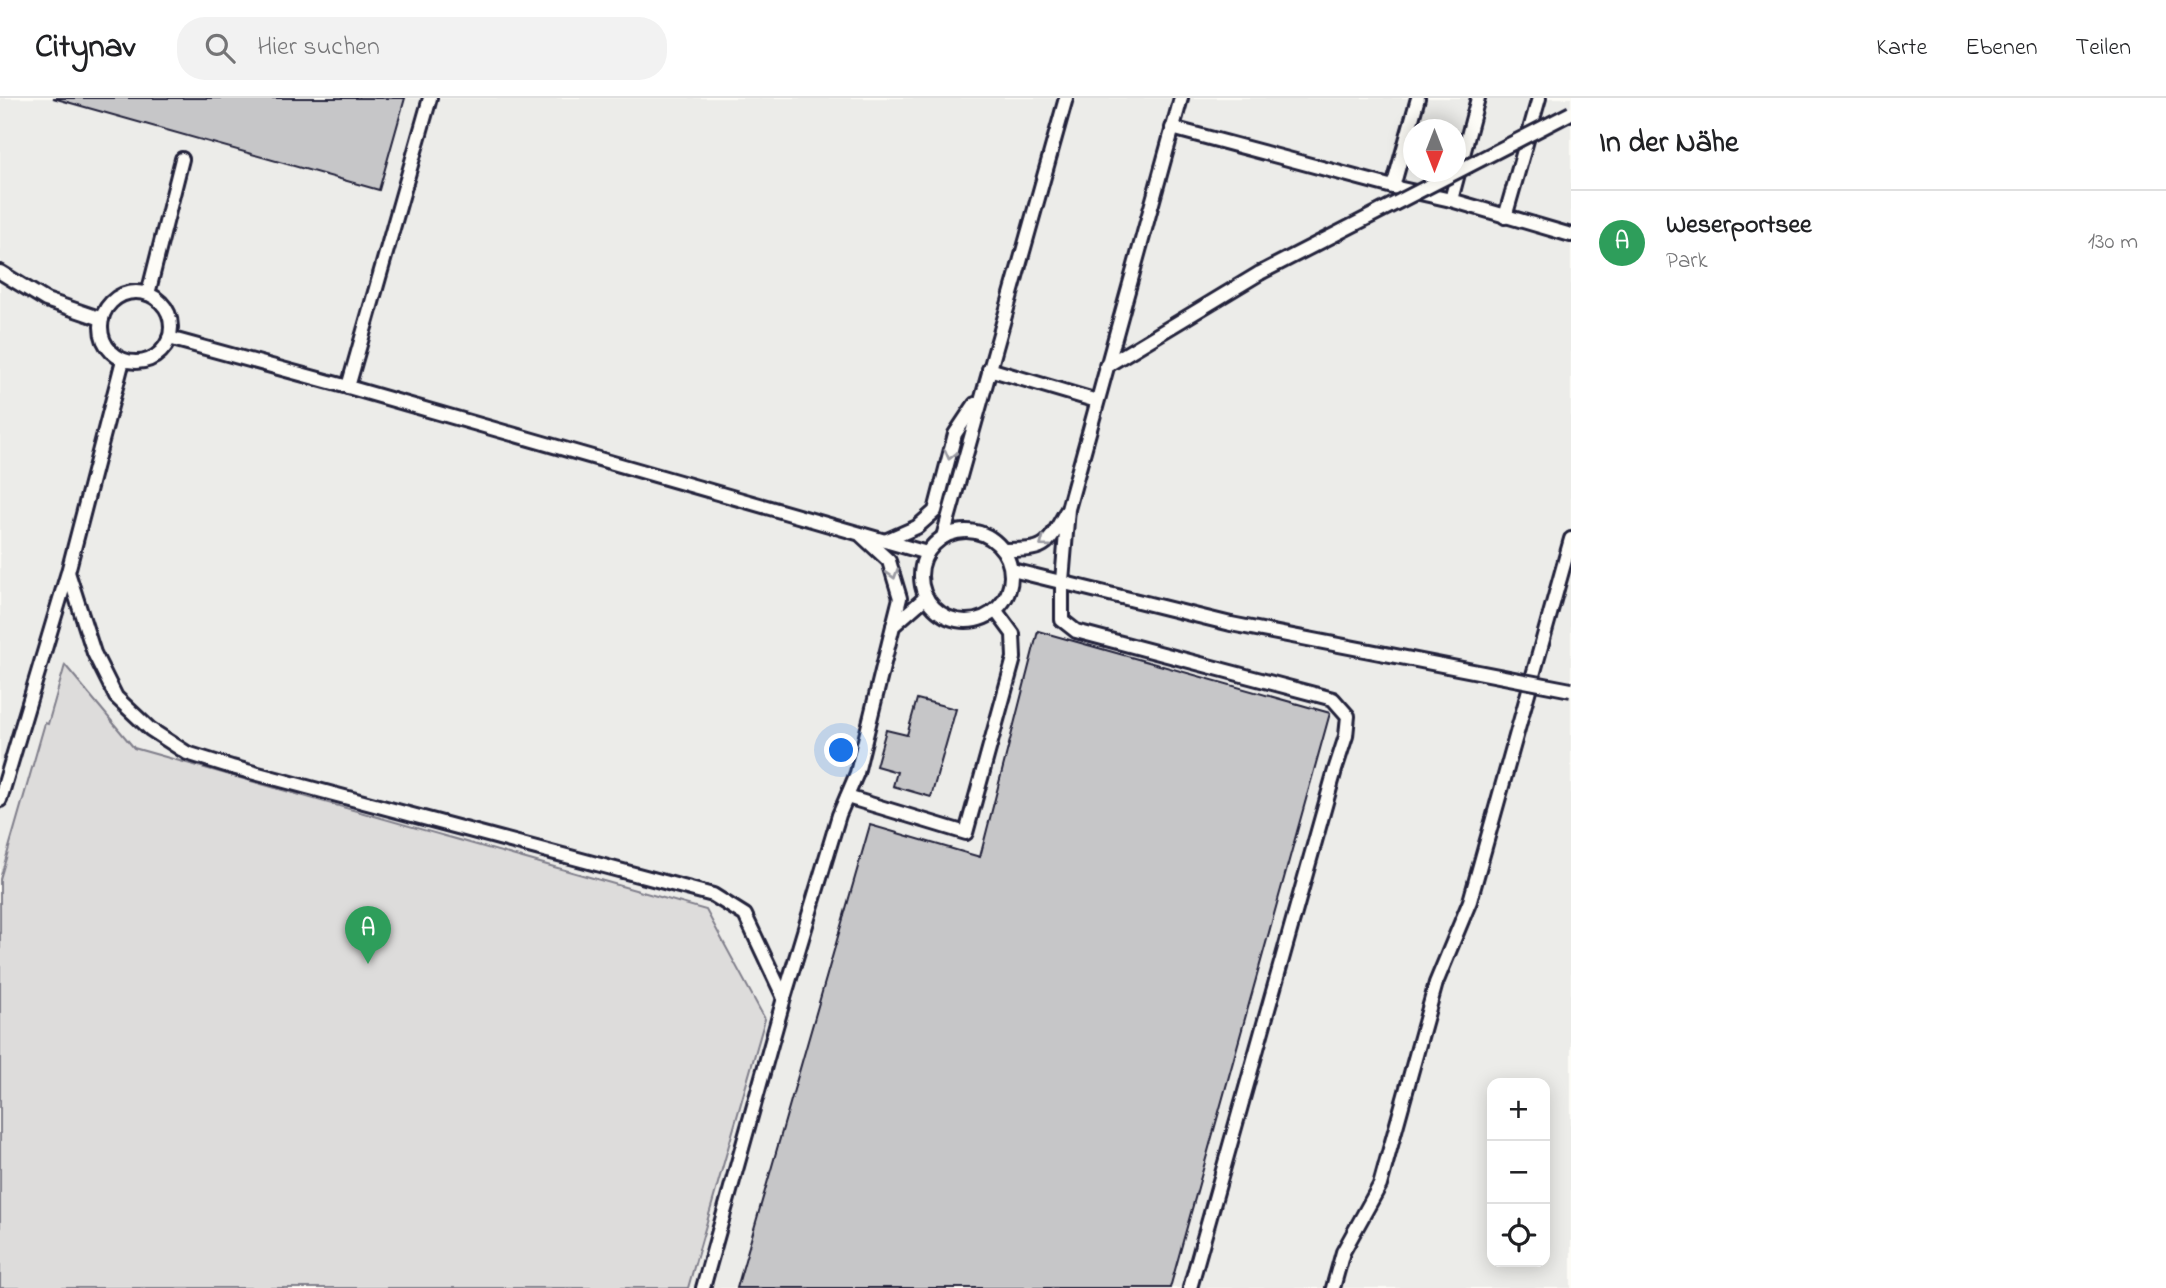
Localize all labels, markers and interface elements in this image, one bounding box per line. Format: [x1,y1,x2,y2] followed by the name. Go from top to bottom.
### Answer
[177,17,667,80] search box
[35,24,135,72] text: Citynav
[201,29,239,67] icon: search
[257,29,380,67] text: Hier suchen
[1876,31,1927,66] text: Karte
[1965,31,2038,66] text: Ebenen
[2076,31,2131,66] text: Teilen
[1403,119,1466,182] north arrow
[1599,122,1739,166] text: In der Nähe
[1666,207,1812,245] text: Weserportsee
[1615,226,1629,259] text: A
[2088,226,2138,259] text: 130 m
[1666,245,1708,278] text: Park
[944,449,958,461] one-way arrow
[1039,534,1051,547] one-way arrow
[884,568,899,580] one-way arrow
[824,733,858,767] your location
[345,906,391,964] pin: A
[1487,1078,1550,1267] map controls
[1487,1078,1550,1141] button: +
[1487,1141,1550,1204] button: −
[1487,1204,1550,1267] button: locate

